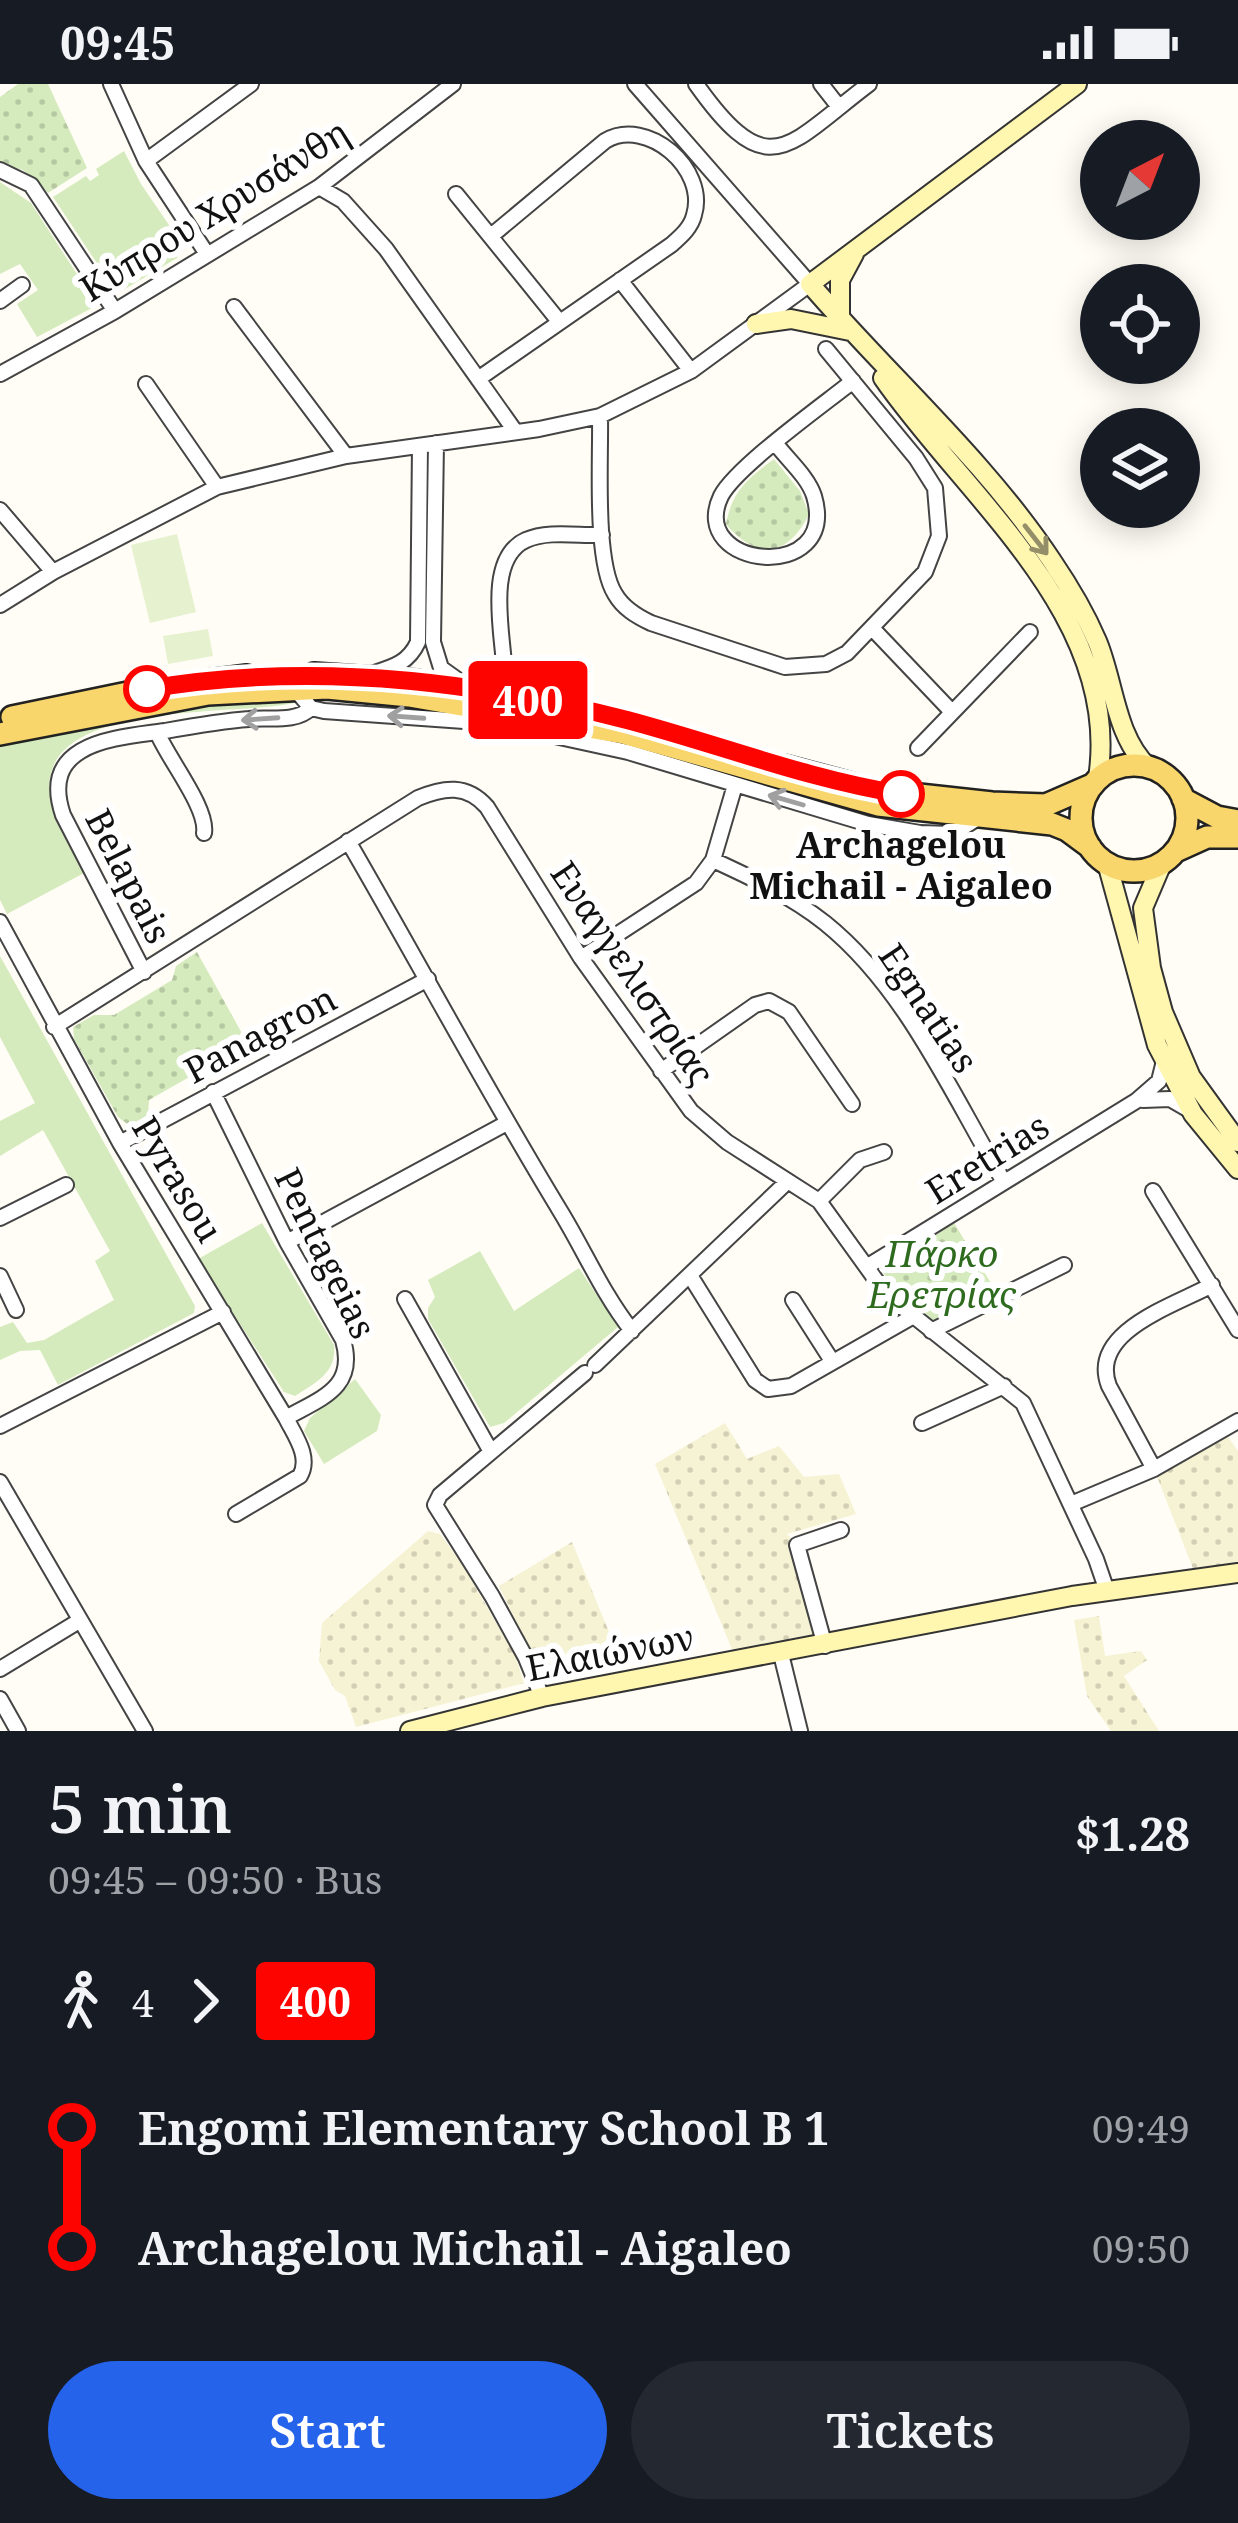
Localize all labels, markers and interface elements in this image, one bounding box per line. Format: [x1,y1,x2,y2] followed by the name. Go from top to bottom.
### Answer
[60,12,175,73] text: 09:45
[70,108,358,312] street label: Κύπρου Χρυσάνθη
[1080,120,1200,240] north arrow
[1080,120,1200,528] map controls
[1080,264,1200,384] button: locate
[1080,408,1200,528] button: layers
[1022,524,1049,555] one-way arrow
[459,661,597,739] line badge: 400
[125,667,169,711] unlabelled marker
[492,671,564,728] text: 400
[387,706,426,729] one-way arrow
[241,707,280,730] one-way arrow
[879,772,923,816] marker: Archagelou Michail - Aigaleo
[768,788,806,810] one-way arrow
[74,801,184,951] street label: Belapais
[749,820,1053,910] place label: Archagelou Michail - Aigaleo
[540,851,726,1095] street label: Ευαγγελιστρίας
[868,934,990,1082] street label: Egnatias
[175,973,345,1095] street label: Panagron
[916,1101,1058,1215] street label: Eretrias
[121,1107,235,1251] street label: Pyrasou
[264,1160,388,1346] street label: Pentageias
[867,1229,1017,1319] park label: Πάρκο Ερετρίας
[522,1612,698,1692] street label: Ελαιώνων
[48,1762,232,1852] text: 5 min
[1075,1803,1190,1864] text: $1.28
[48,1852,382,1905] text: 09:45 – 09:50 · Bus
[48,1968,114,2034] icon: walk
[172,1968,238,2034] icon: forward
[280,1972,351,2029] text: 400
[132,1975,154,2028] text: 4
[138,2097,830,2158] text: Engomi Elementary School B 1
[1092,2101,1190,2154] text: 09:49
[138,2217,792,2278] text: Archagelou Michail - Aigaleo
[1092,2221,1190,2274] text: 09:50
[48,2361,607,2499] button: Start
[631,2361,1190,2499] button: Tickets

